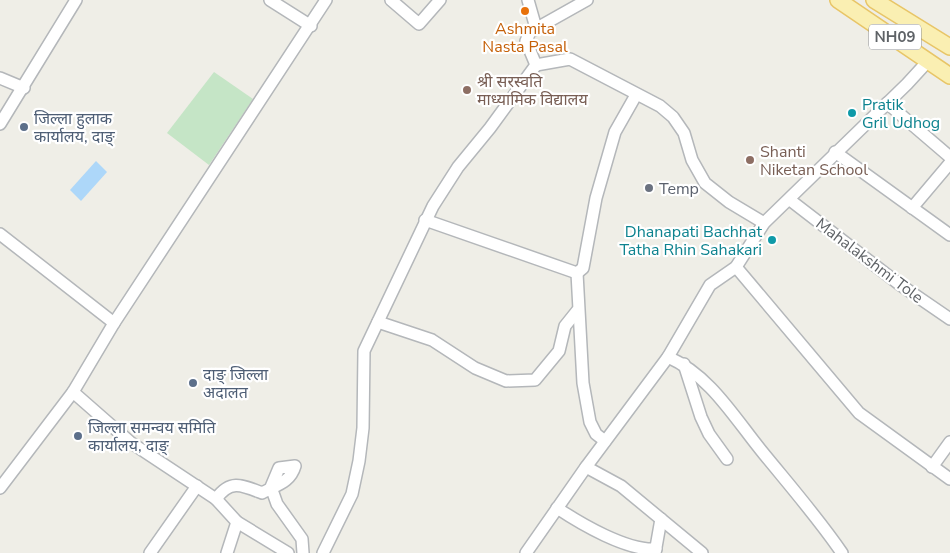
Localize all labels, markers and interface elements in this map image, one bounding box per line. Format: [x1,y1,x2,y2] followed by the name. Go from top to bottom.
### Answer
[519,5,531,17] marker: Ashmita Nasta Pasal
[482,18,568,58] place label: Ashmita Nasta Pasal
[869,24,921,50] road number: NH09
[477,71,588,111] place label: श्री सरस्वति माध्यामिक विद्यालय
[461,84,473,96] marker: श्री सरस्वति माध्यामिक विद्यालय
[862,94,940,134] place label: Pratik Gril Udhog
[846,107,858,119] marker: Pratik Gril Udhog
[34,108,115,148] place label: जिल्ला हुलाक कार्यालय, दाङ्
[18,121,30,133] marker: जिल्ला हुलाक कार्यालय, दाङ्
[760,141,868,181] place label: Shanti Niketan School
[744,154,756,166] marker: Shanti Niketan School
[659,178,699,200] place label: Temp
[643,182,655,194] marker: Temp
[811,213,928,309] street label: Mahalakshmi Tole
[619,221,762,261] place label: Dhanapati Bachhat Tatha Rhin Sahakari
[766,234,778,246] marker: Dhanapati Bachhat Tatha Rhin Sahakari
[203,364,269,404] place label: दाङ् जिल्ला अदालत
[187,377,199,389] marker: दाङ् जिल्ला अदालत
[88,417,216,457] place label: जिल्ला समन्वय समिति कार्यालय, दाङ्
[72,430,84,442] marker: जिल्ला समन्वय समिति कार्यालय, दाङ्

